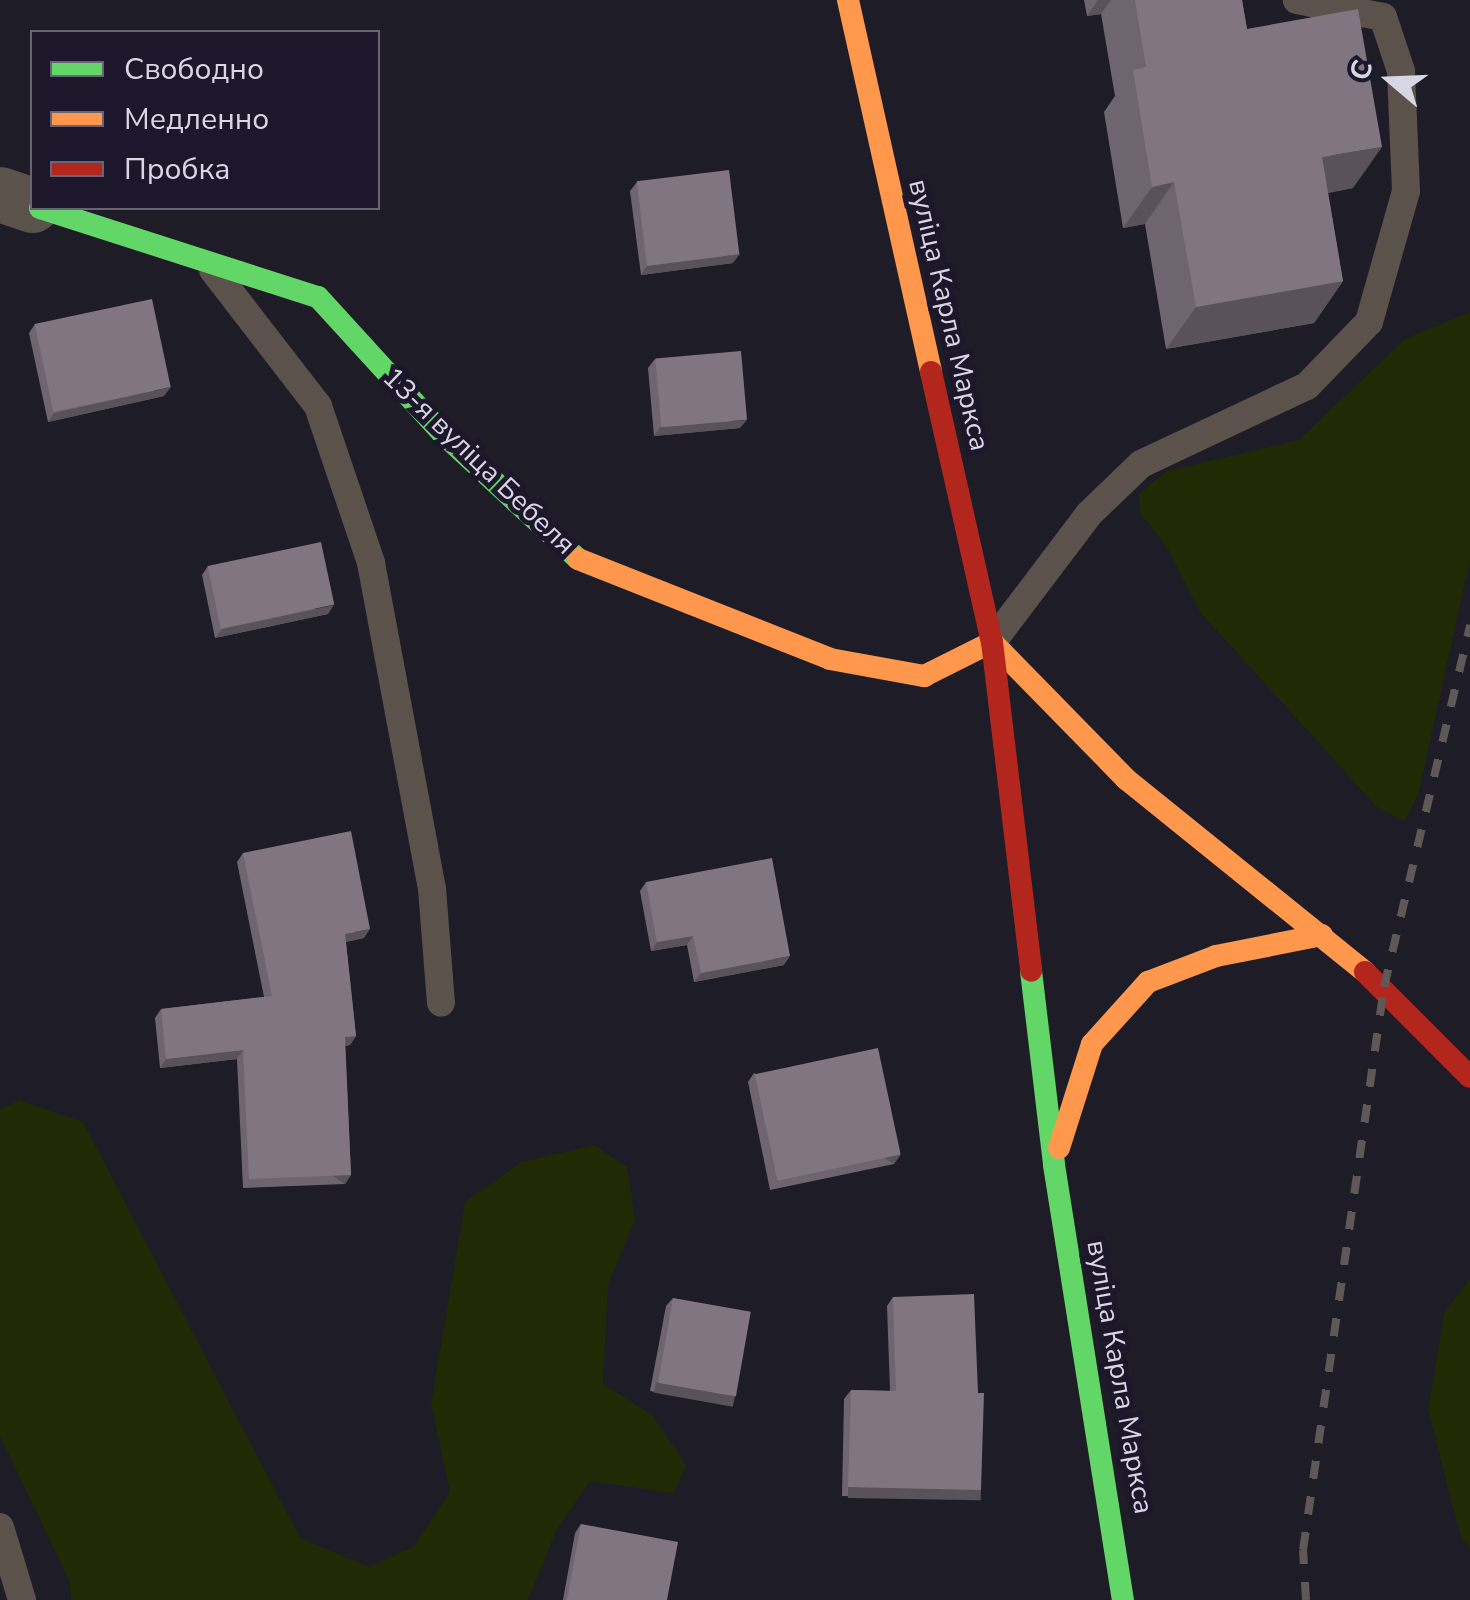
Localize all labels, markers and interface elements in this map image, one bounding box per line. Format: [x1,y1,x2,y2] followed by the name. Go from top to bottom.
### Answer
[30,30,380,210] legend
[1340,30,1440,130] north arrow
[124,49,264,90] text: Свободно
[1341,55,1383,85] text: С
[124,99,269,140] text: Медленно
[124,149,230,190] text: Пробка
[901,176,997,454] street label: вуліца Карла Маркса
[376,360,582,562] street label: 13-я вуліца Бебеля
[1079,1237,1161,1517] street label: вуліца Карла Маркса

